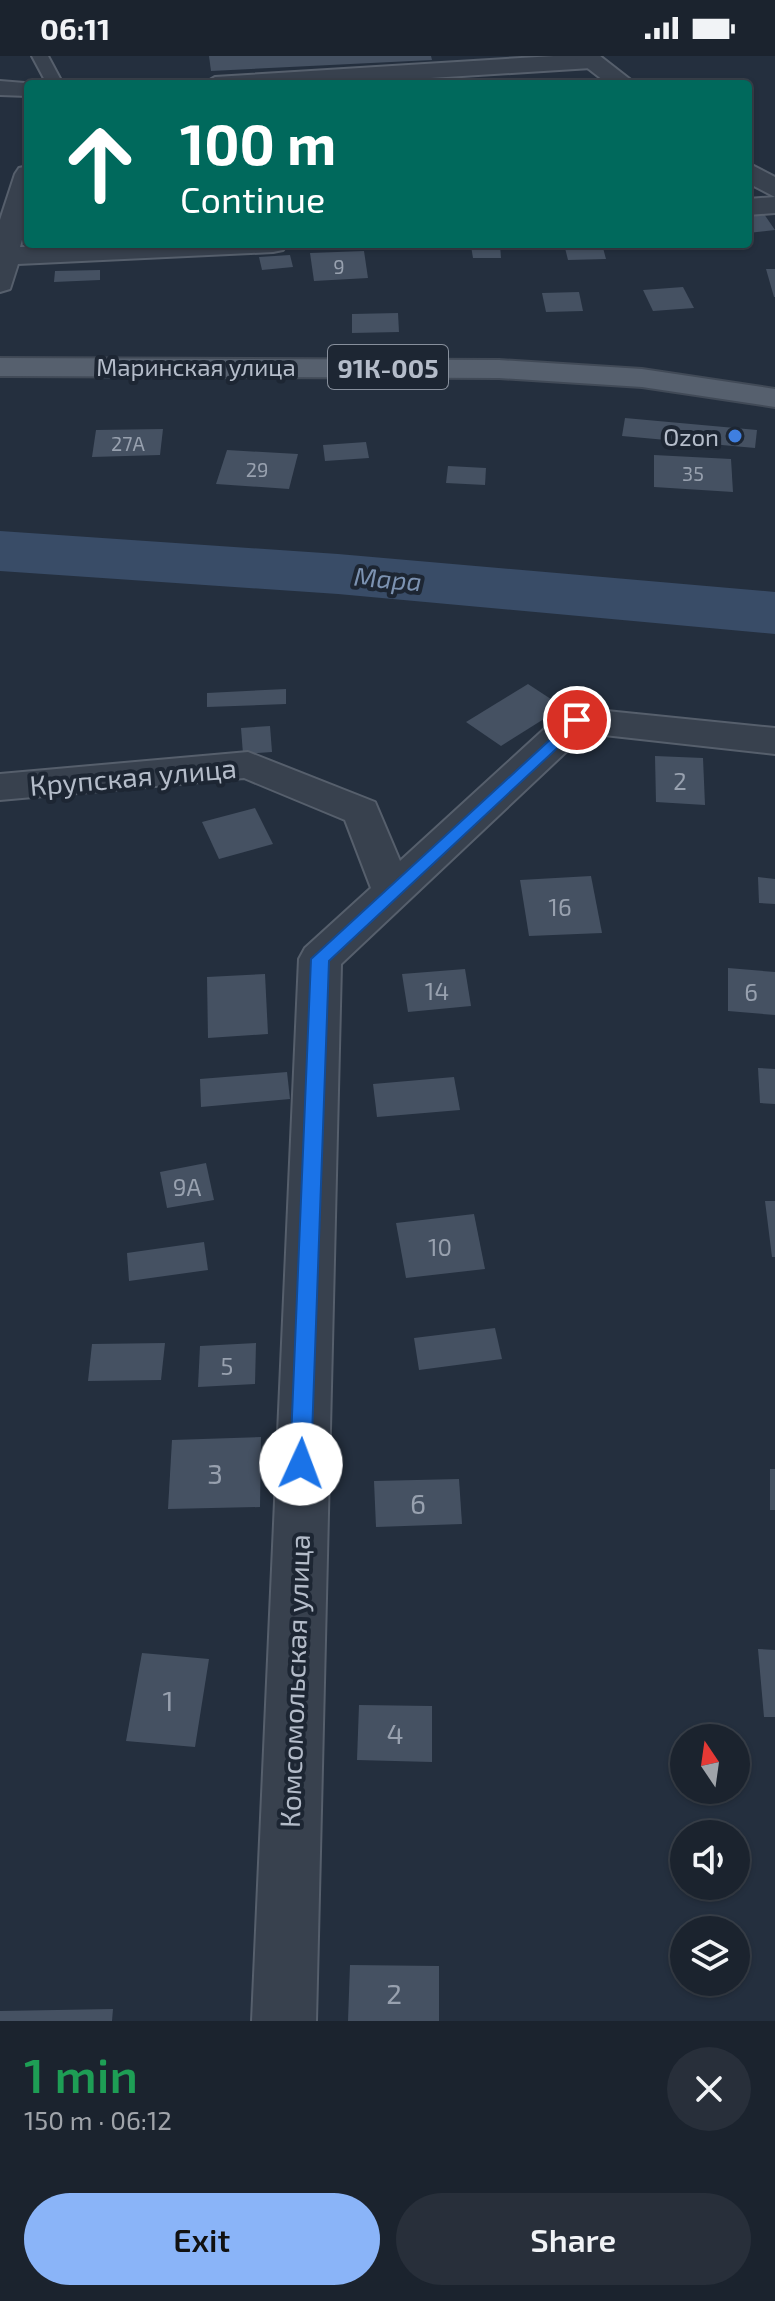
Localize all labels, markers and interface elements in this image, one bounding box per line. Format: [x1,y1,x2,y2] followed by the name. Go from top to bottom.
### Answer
[40,10,110,46] text: 06:11
[180,109,336,176] text: 100 m
[48,112,152,216] icon: ahead
[180,177,325,220] text: Continue
[333,254,345,278] house number: 9
[328,345,448,389] road number: 91К-005
[96,352,296,382] street label: Маринская улица
[663,422,719,451] place label: Ozon
[726,427,744,445] marker: Ozon
[111,431,146,455] house number: 27А
[246,457,268,481] house number: 29
[682,461,704,485] house number: 35
[353,560,423,596] water label: Мара
[543,686,611,754] pin
[555,698,599,742] icon: arrive
[28,750,238,802] street label: Крупская улица
[673,766,687,795] house number: 2
[548,892,572,921] house number: 16
[425,976,449,1005] house number: 14
[744,977,758,1006] house number: 6
[173,1172,201,1201] house number: 9А
[428,1232,452,1261] house number: 10
[221,1351,233,1380] house number: 5
[259,1422,343,1506] position arrow
[207,1456,223,1490] house number: 3
[410,1486,426,1520] house number: 6
[272,1534,316,1828] street label: Комсомольская улица
[162,1683,174,1717] house number: 1
[386,1716,404,1750] house number: 4
[670,1724,750,1804] north arrow
[670,1724,750,1996] map controls
[670,1820,750,1900] button: sound
[670,1916,750,1996] button: layers
[386,1976,402,2010] house number: 2
[24,2045,138,2103] text: 1 min
[667,2047,751,2131] button: close
[24,2104,172,2135] text: 150 m · 06:12
[24,2193,380,2285] button: Exit
[396,2193,751,2285] button: Share

